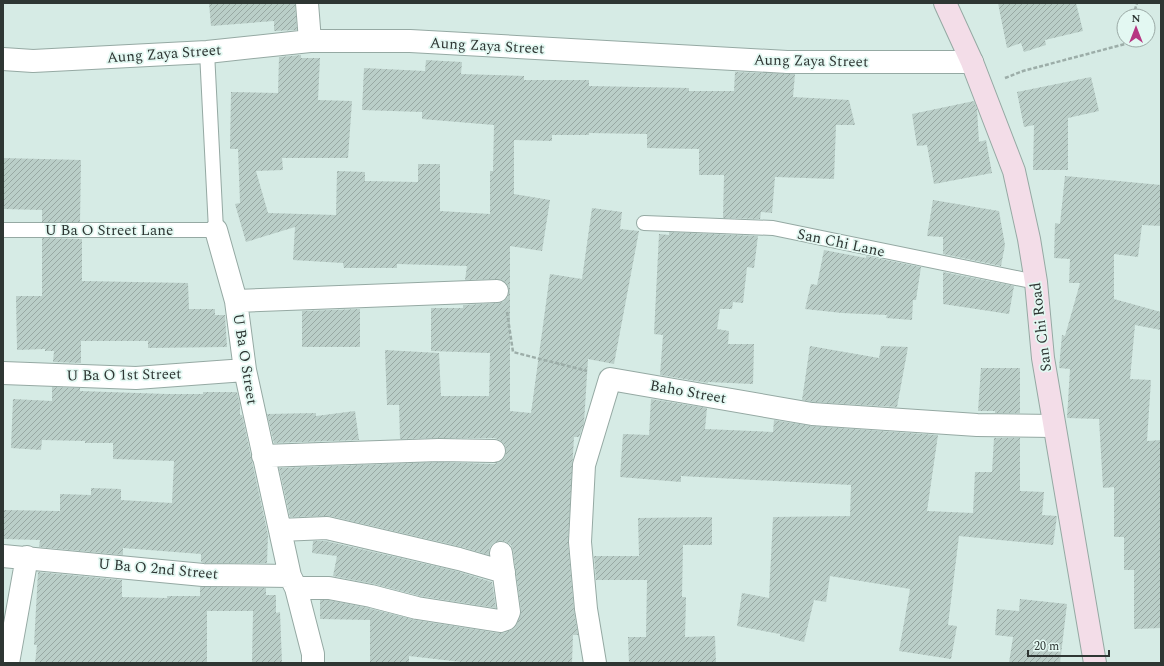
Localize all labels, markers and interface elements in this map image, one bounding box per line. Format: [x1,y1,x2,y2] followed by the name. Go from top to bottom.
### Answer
[1116,8,1156,48] north arrow
[1132,10,1141,27] text: N
[429,32,545,60] street label: Aung Zaya Street
[106,39,222,69] street label: Aung Zaya Street
[754,49,868,73] street label: Aung Zaya Street
[45,219,173,242] street label: U Ba O Street Lane
[795,223,887,263] street label: San Chi Lane
[1024,281,1058,373] street label: San Chi Road
[226,312,264,406] street label: U Ba O Street
[66,362,182,388] street label: U Ba O 1st Street
[648,374,728,410] street label: Baho Street
[97,552,219,586] street label: U Ba O 2nd Street
[1028,632,1109,658] scale bar
[1034,637,1059,656] text: 20 m

